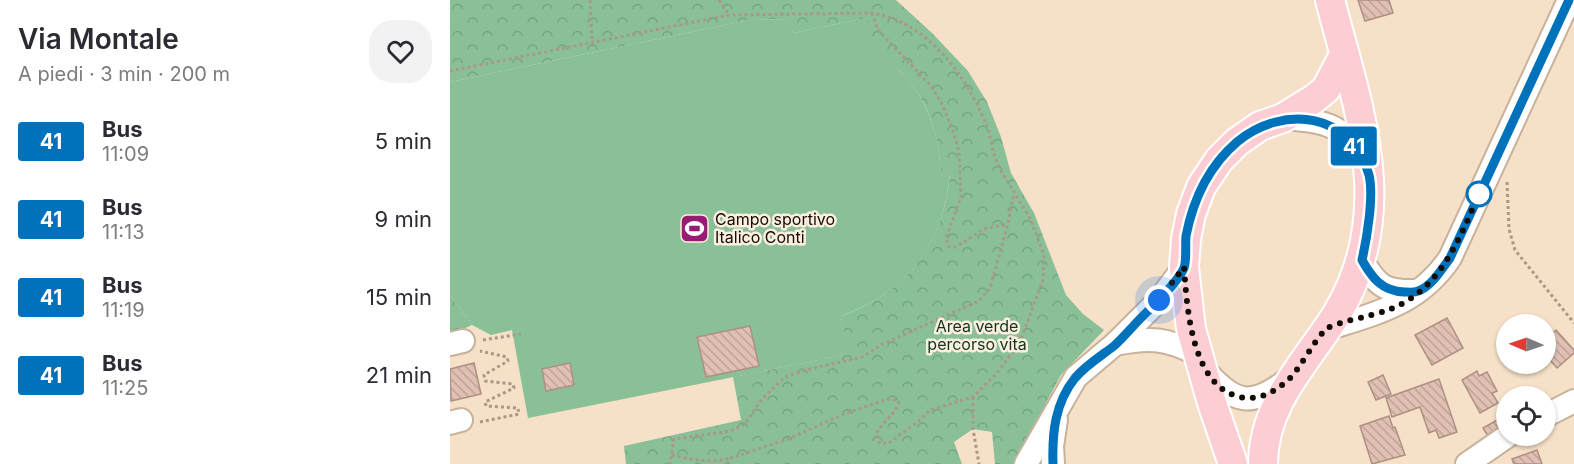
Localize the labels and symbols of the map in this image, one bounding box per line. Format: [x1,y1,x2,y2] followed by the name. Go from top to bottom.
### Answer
[1327,126,1381,166] line badge: 41
[1466,181,1492,207] unlabelled marker
[715,209,835,247] place label: Campo sportivo Italico Conti
[678,212,710,244] sports icon: Campo sportivo Italico Conti
[1144,285,1174,315] your location
[1496,314,1556,374] north arrow
[927,316,1027,354] park label: Area verde percorso vita

